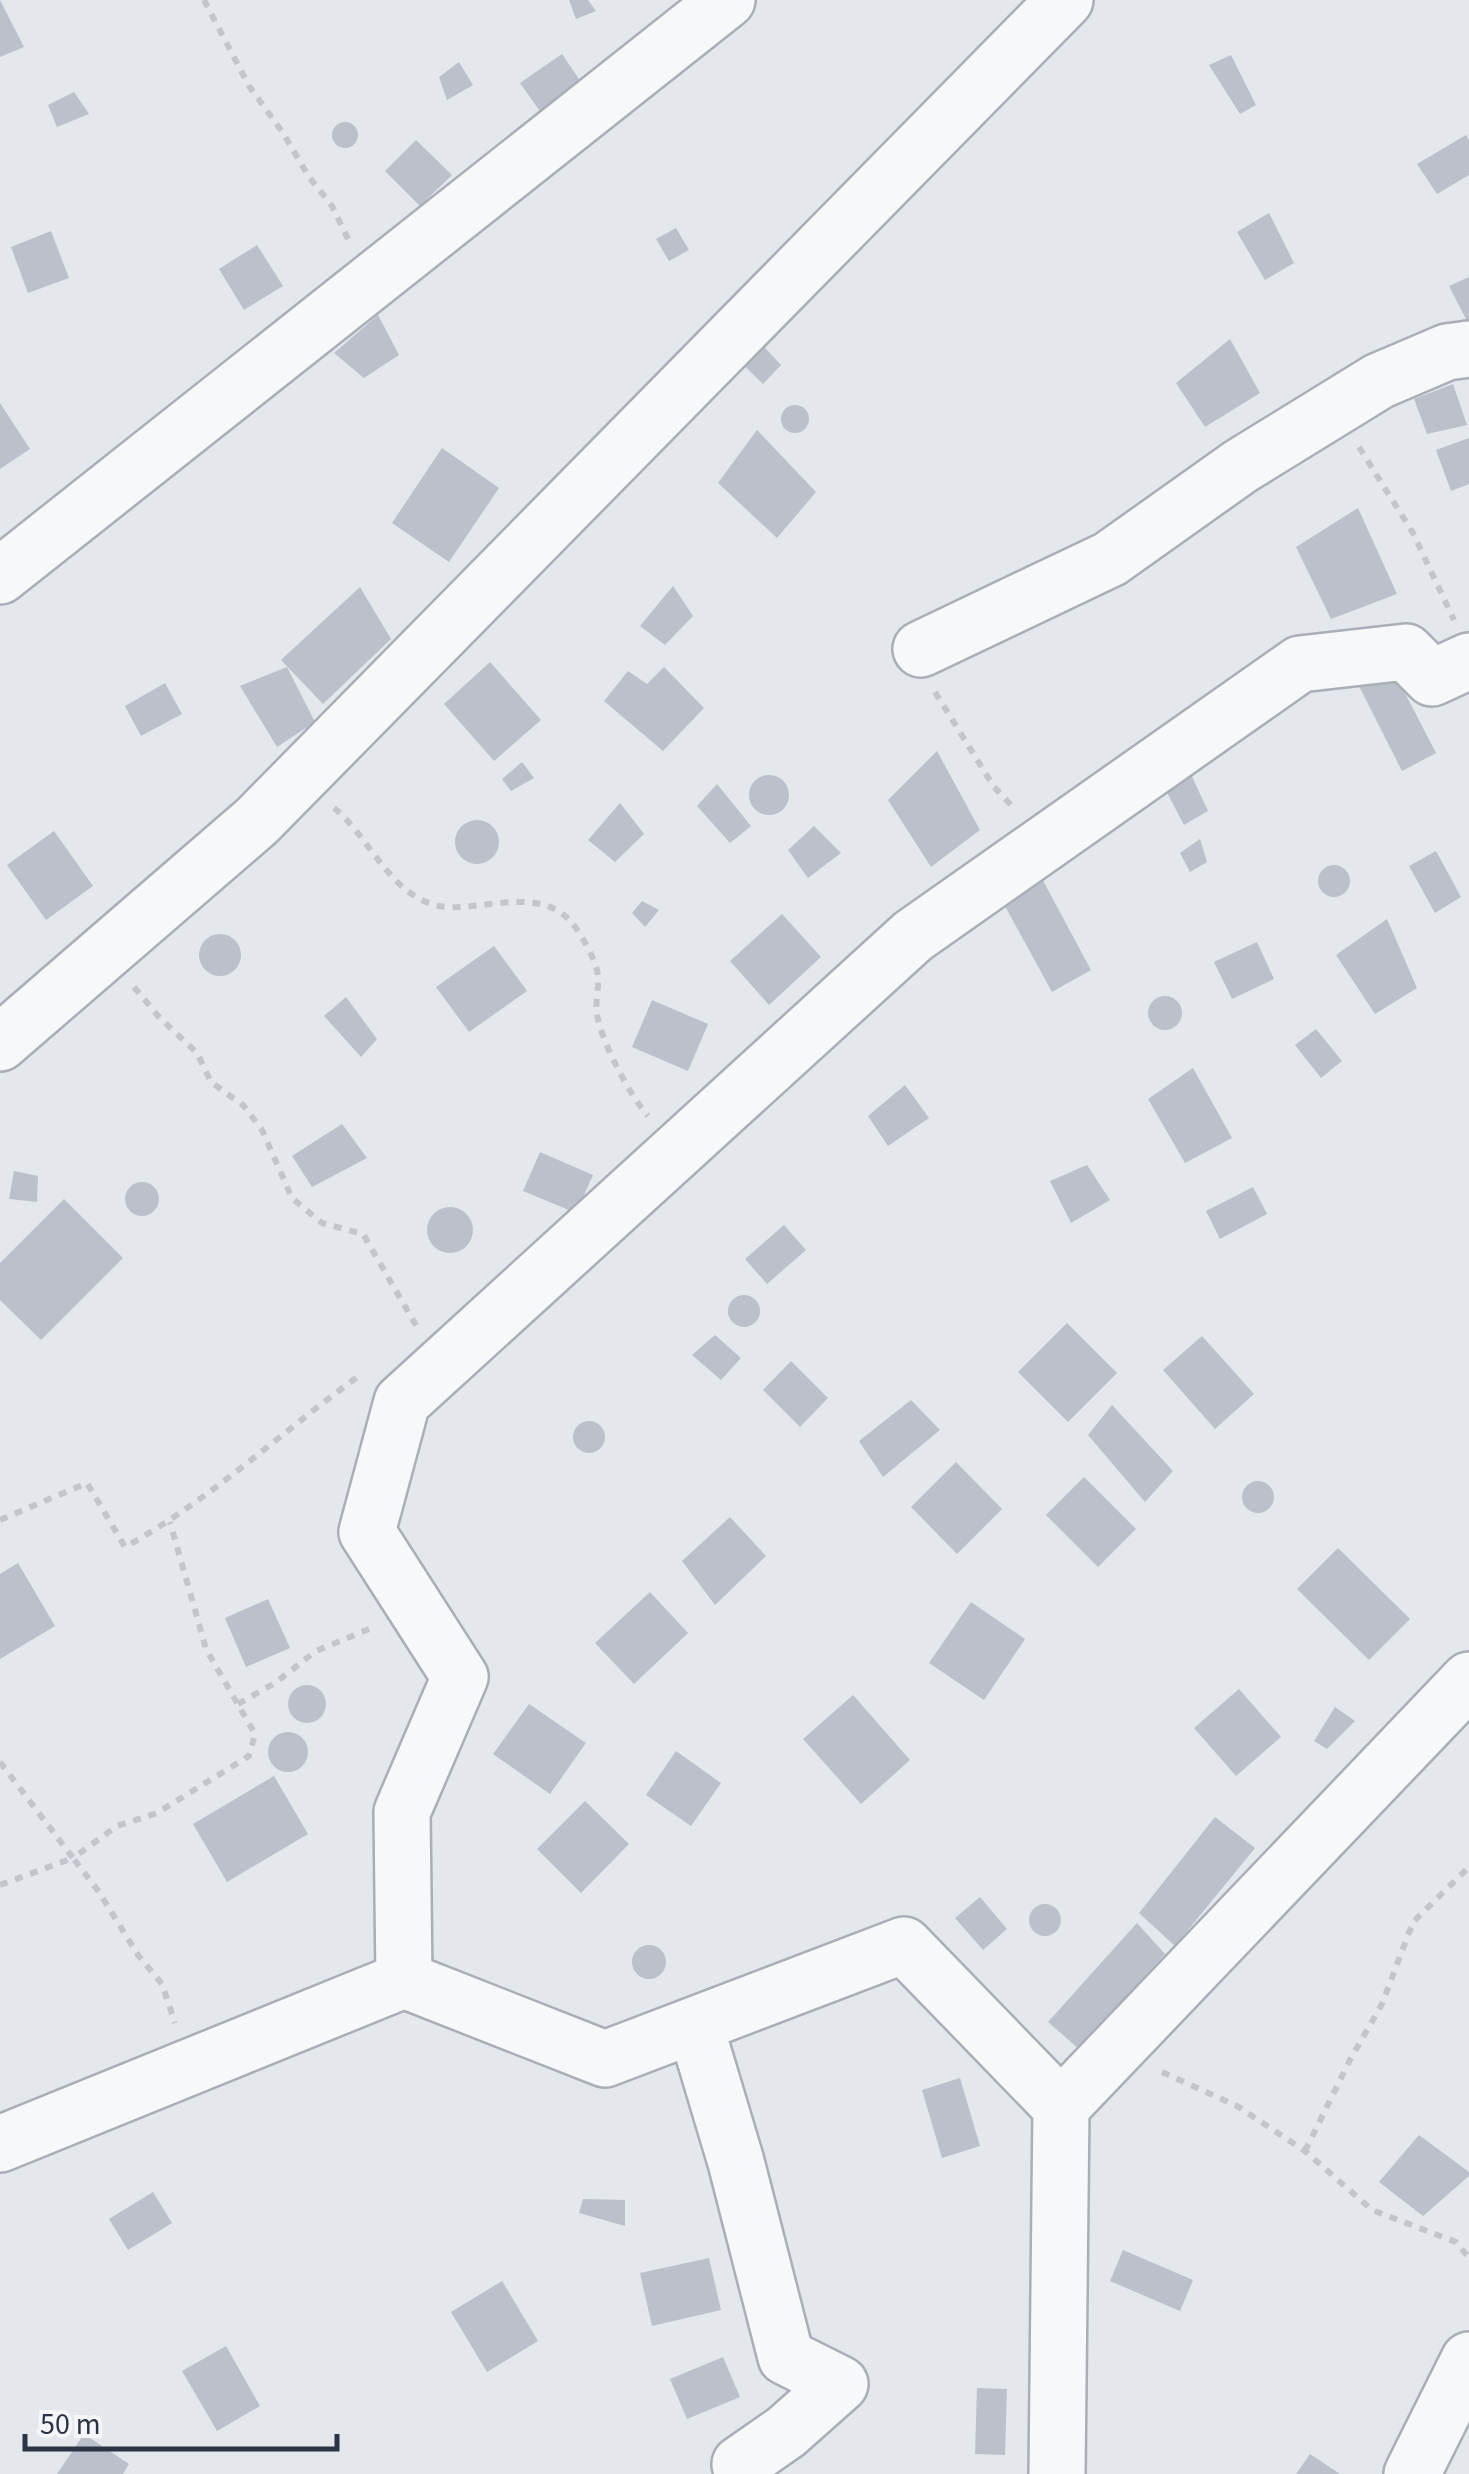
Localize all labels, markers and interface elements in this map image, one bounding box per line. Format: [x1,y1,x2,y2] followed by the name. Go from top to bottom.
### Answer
[25,2389,338,2451] scale bar
[40,2403,101,2446] text: 50 m

